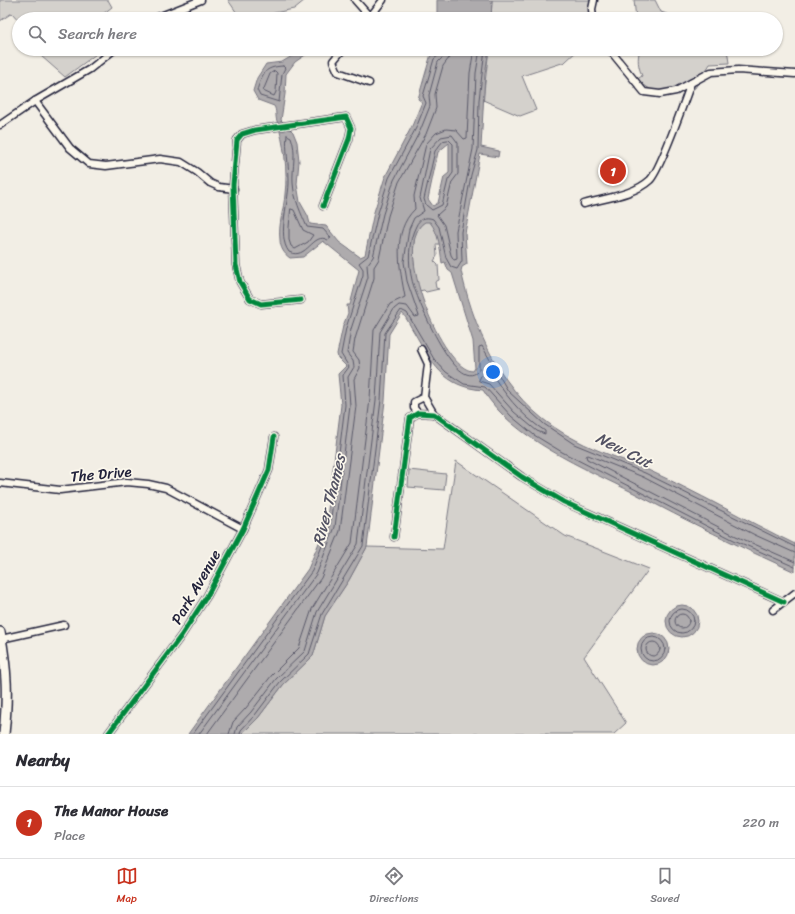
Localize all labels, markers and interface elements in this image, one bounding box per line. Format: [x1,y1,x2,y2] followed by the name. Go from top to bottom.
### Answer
[12,12,783,56] search box
[58,21,137,47] text: Search here
[26,23,48,45] icon: search
[600,156,626,186] pin: 1
[483,362,503,382] your location
[591,423,659,477] water label: New Cut
[304,450,355,549] water label: River Thames
[69,458,133,490] street label: The Drive
[164,544,228,629] street label: Park Avenue
[16,745,70,775] text: Nearby
[54,798,168,824] text: The Manor House
[26,811,32,834] text: 1
[742,811,779,834] text: 220 m
[54,824,85,847] text: Place
[116,865,138,908] tab: Map
[369,865,419,908] tab: Directions
[650,865,679,908] tab: Saved

